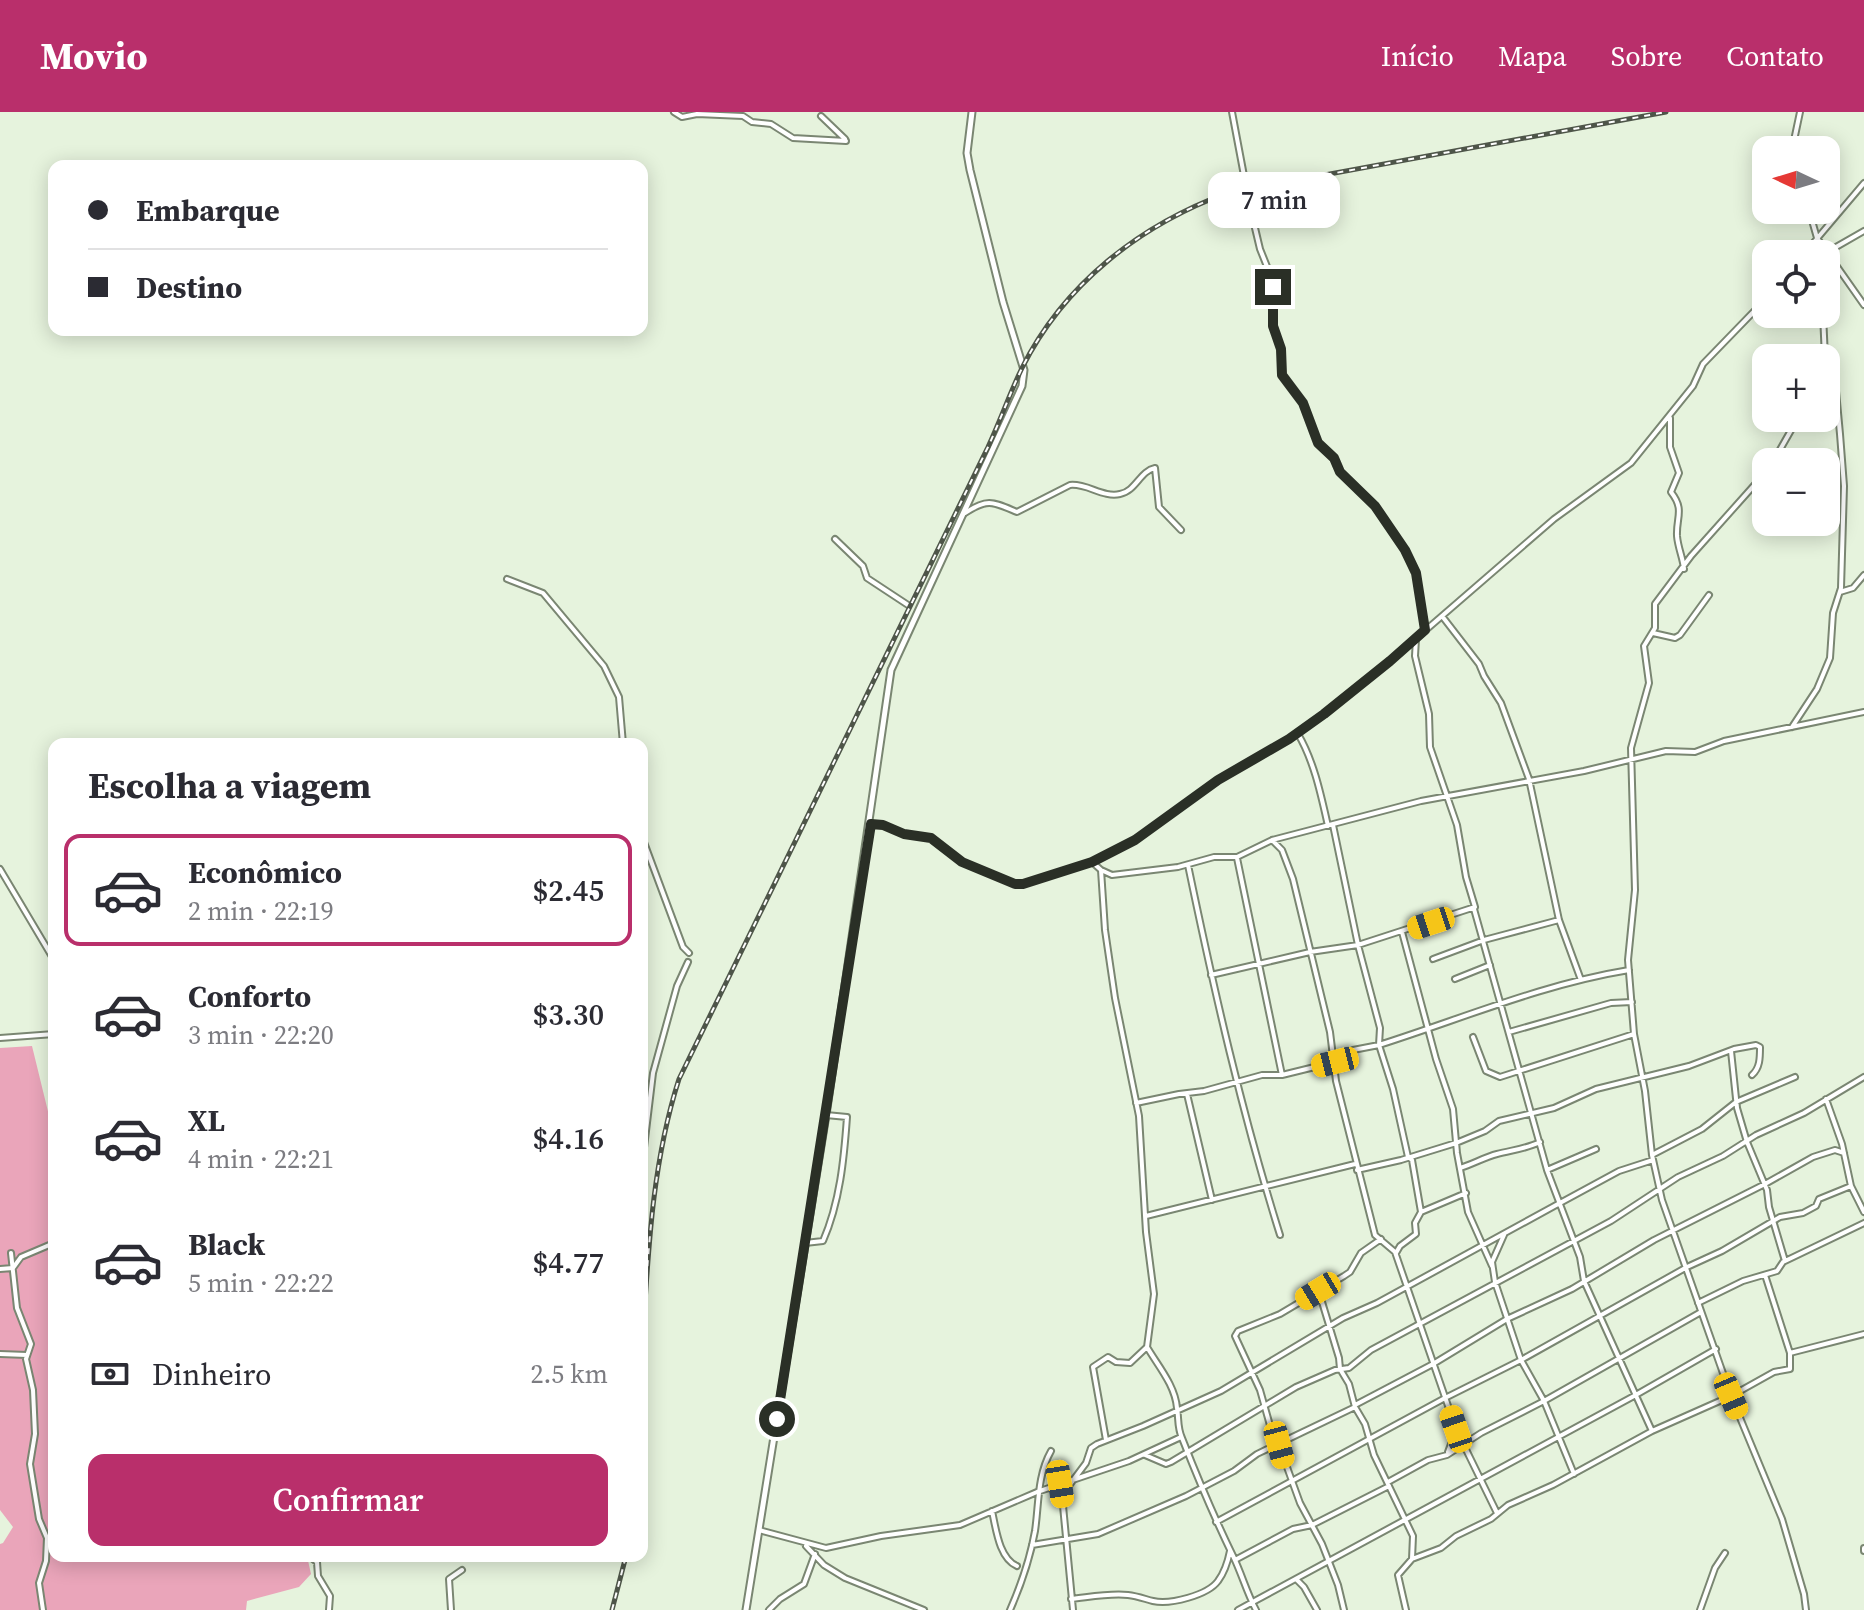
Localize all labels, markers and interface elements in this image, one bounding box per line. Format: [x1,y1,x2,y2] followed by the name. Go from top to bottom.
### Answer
[40,30,148,82] text: Movio
[1381,37,1454,75] text: Início
[1498,37,1567,75] text: Mapa
[1611,37,1682,75] text: Sobre
[1726,37,1824,75] text: Contato
[1752,136,1840,224] north arrow
[1752,136,1840,536] map controls
[1207,171,1339,227] callout: 7 min
[1241,182,1307,218] text: 7 min
[136,190,280,231] text: Embarque
[1752,240,1840,328] button: locate
[136,267,242,308] text: Destino
[1255,269,1291,305] route end
[1752,344,1840,432] button: +
[1752,448,1840,536] button: −
[88,761,371,810] text: Escolha a viagem
[188,852,342,893] text: Econômico
[92,854,164,926] icon: car
[533,870,604,911] text: $2.45
[188,893,334,929] text: 2 min · 22:19
[1404,904,1458,942] car
[188,976,311,1017] text: Conforto
[92,978,164,1050] icon: car
[533,994,604,1035] text: $3.30
[188,1017,334,1053] text: 3 min · 22:20
[1309,1045,1361,1079] car
[188,1100,225,1141] text: XL
[92,1102,164,1174] icon: car
[533,1118,604,1159] text: $4.16
[188,1141,334,1177] text: 4 min · 22:21
[188,1224,265,1265] text: Black
[92,1226,164,1298] icon: car
[533,1242,604,1283] text: $4.77
[188,1265,334,1301] text: 5 min · 22:22
[1291,1268,1345,1314] car
[88,1352,132,1396] icon: cash
[152,1354,272,1395] text: Dinheiro
[530,1356,608,1392] text: 2.5 km
[1711,1369,1751,1423] car
[759,1401,795,1437] route start
[1437,1402,1475,1456] car
[1261,1419,1297,1471] car
[88,1454,608,1546] button: Confirmar
[1044,1458,1076,1510] car

